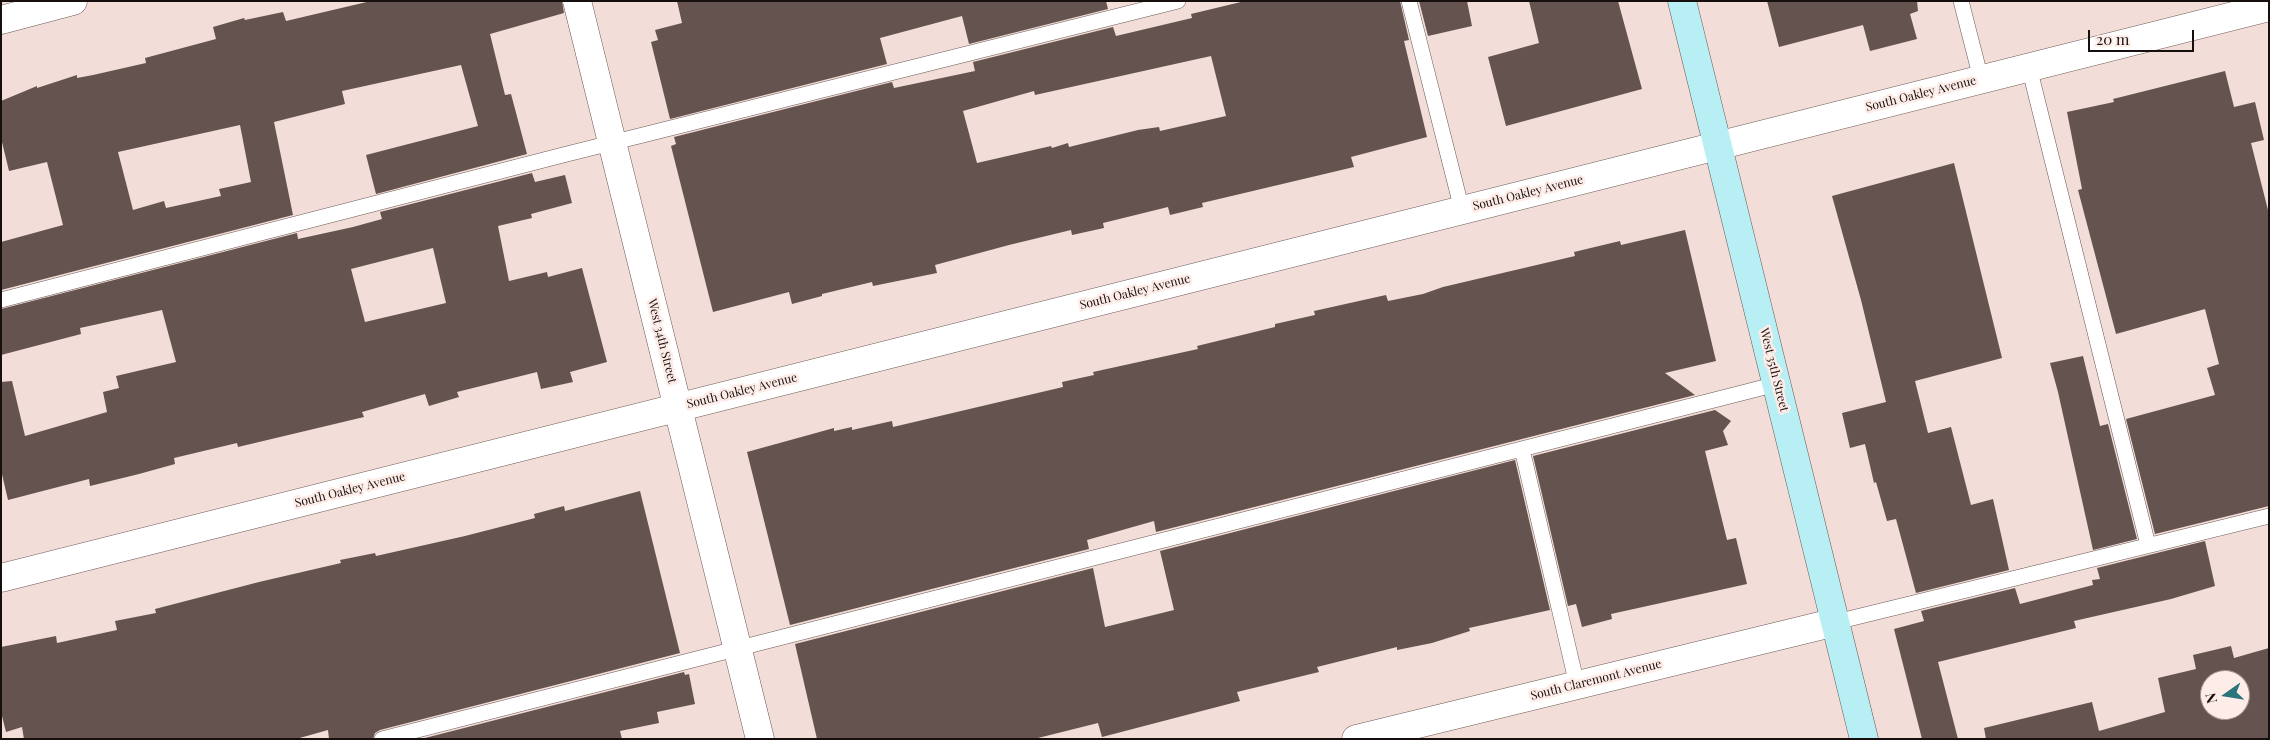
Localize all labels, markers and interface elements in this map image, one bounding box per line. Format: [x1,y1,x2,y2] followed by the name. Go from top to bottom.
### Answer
[2090,20,2196,52] scale bar
[2096,29,2129,49] text: 20 m
[1864,73,1978,115] street label: South Oakley Avenue
[1471,172,1585,214] street label: South Oakley Avenue
[1078,271,1192,313] street label: South Oakley Avenue
[645,297,679,385] street label: West 34th Street
[1757,327,1791,413] street label: West 35th Street
[685,370,799,412] street label: South Oakley Avenue
[293,469,407,511] street label: South Oakley Avenue
[1529,657,1663,703] street label: South Claremont Avenue
[2200,670,2250,720] north arrow
[2200,691,2221,705] text: N

